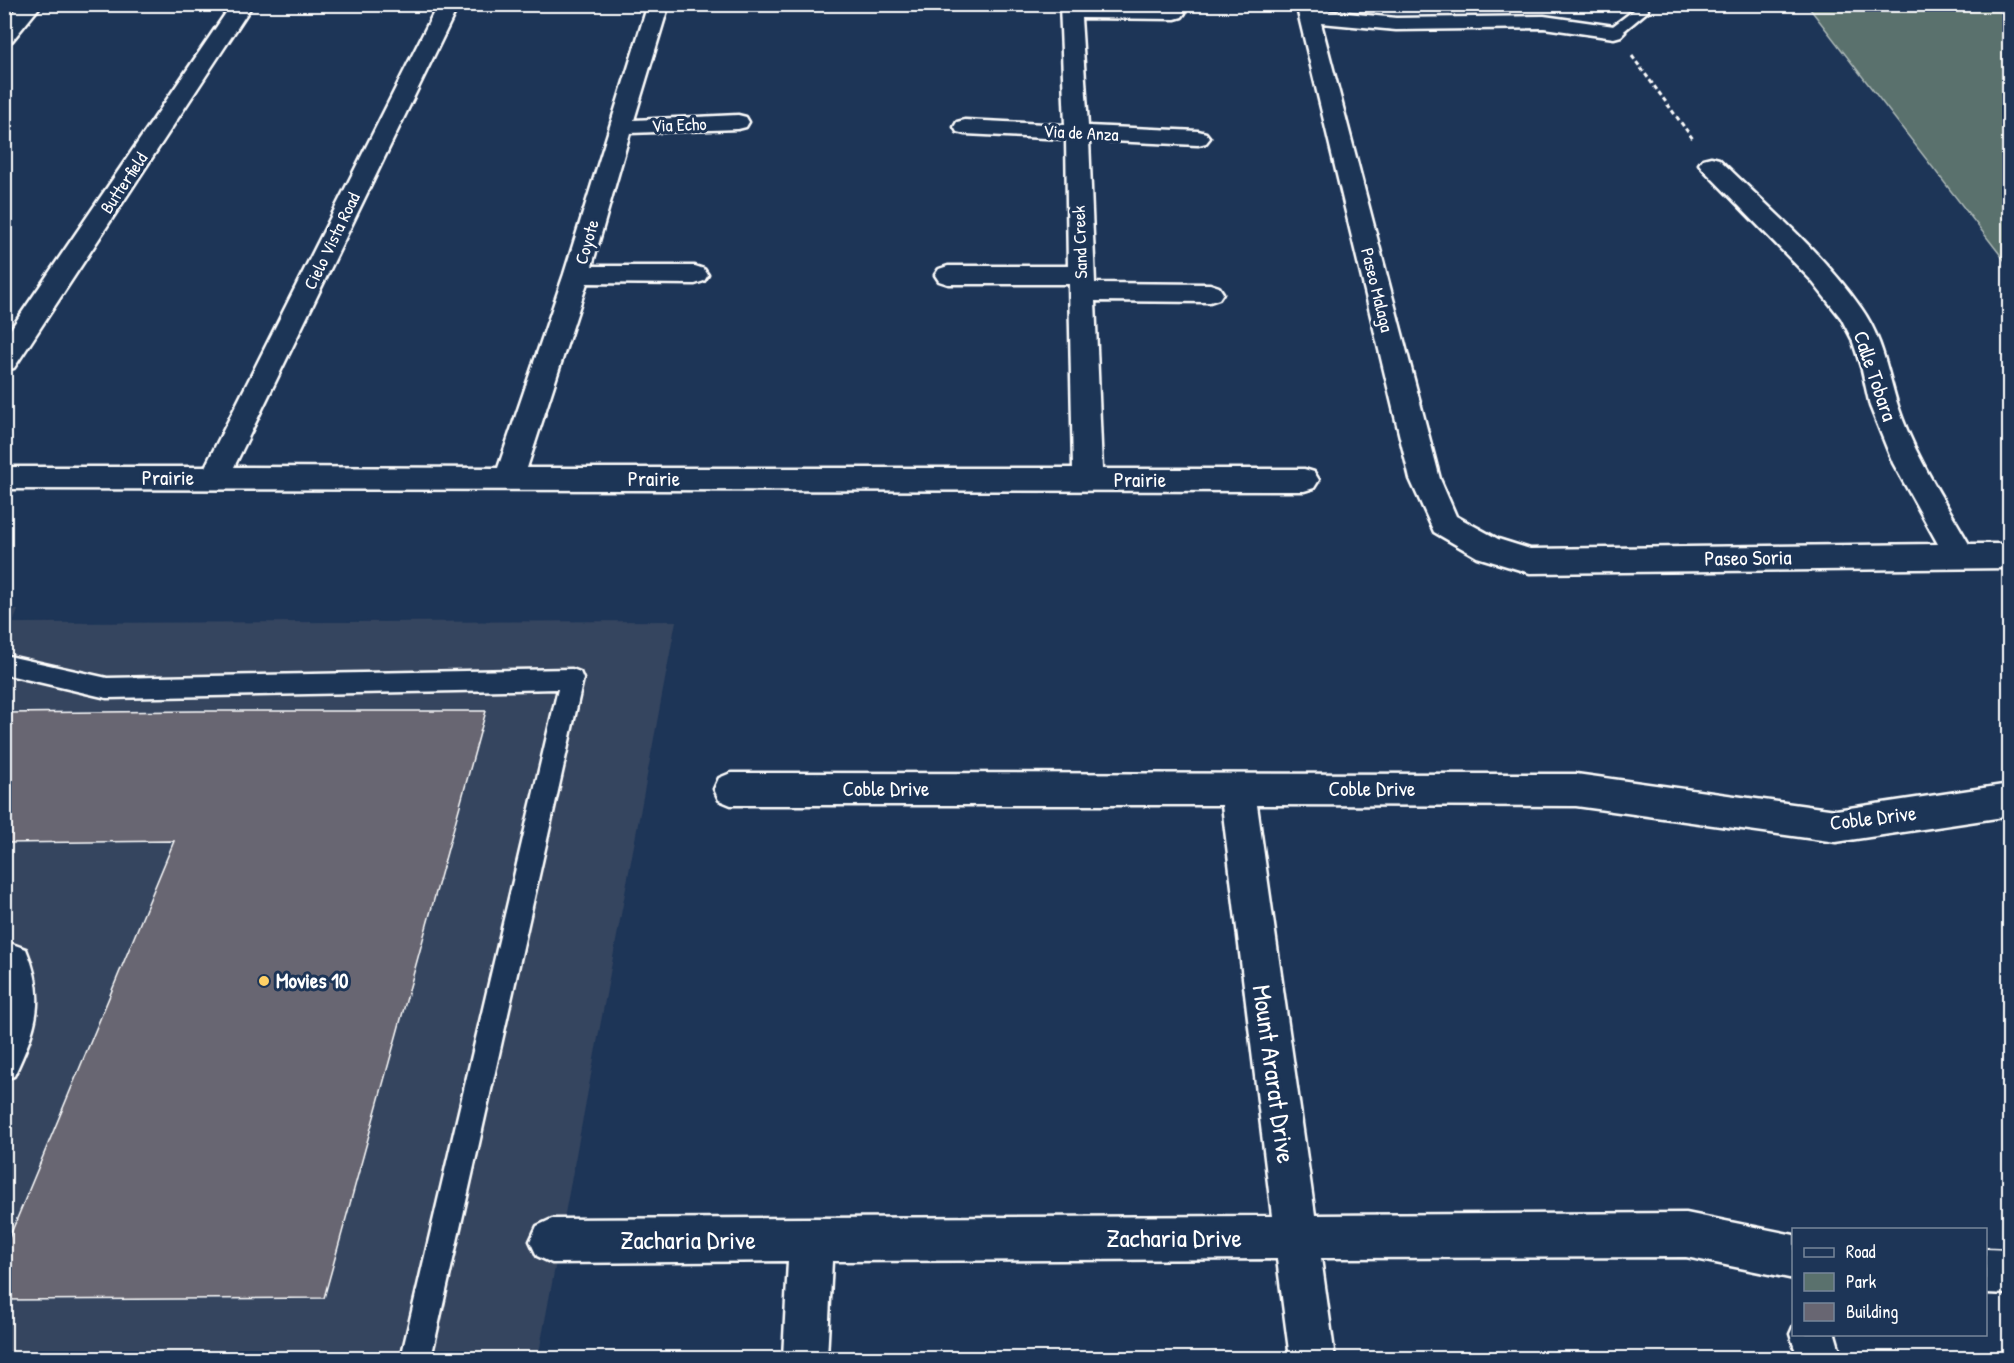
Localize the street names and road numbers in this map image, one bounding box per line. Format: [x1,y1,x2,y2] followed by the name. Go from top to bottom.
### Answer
[651,111,707,138] street label: Via Echo
[1043,118,1119,147] street label: Via de Anza
[94,147,153,218] street label: Butterfield
[297,188,366,294] street label: Cielo Vista Road
[1066,204,1093,279] street label: Sand Creek
[568,217,605,267] street label: Coyote
[1355,245,1400,335] street label: Paseo Malaga
[1847,327,1904,425] street label: Calle Tobara
[142,463,194,492] street label: Prairie
[628,464,680,493] street label: Prairie
[1114,465,1166,494] street label: Prairie
[1704,542,1792,573] street label: Paseo Soria
[843,774,929,803] street label: Coble Drive
[1329,774,1415,803] street label: Coble Drive
[1828,798,1918,837] street label: Coble Drive
[1245,982,1304,1165] street label: Mount Ararat Drive
[1106,1220,1242,1255] street label: Zacharia Drive
[620,1222,756,1257] street label: Zacharia Drive

